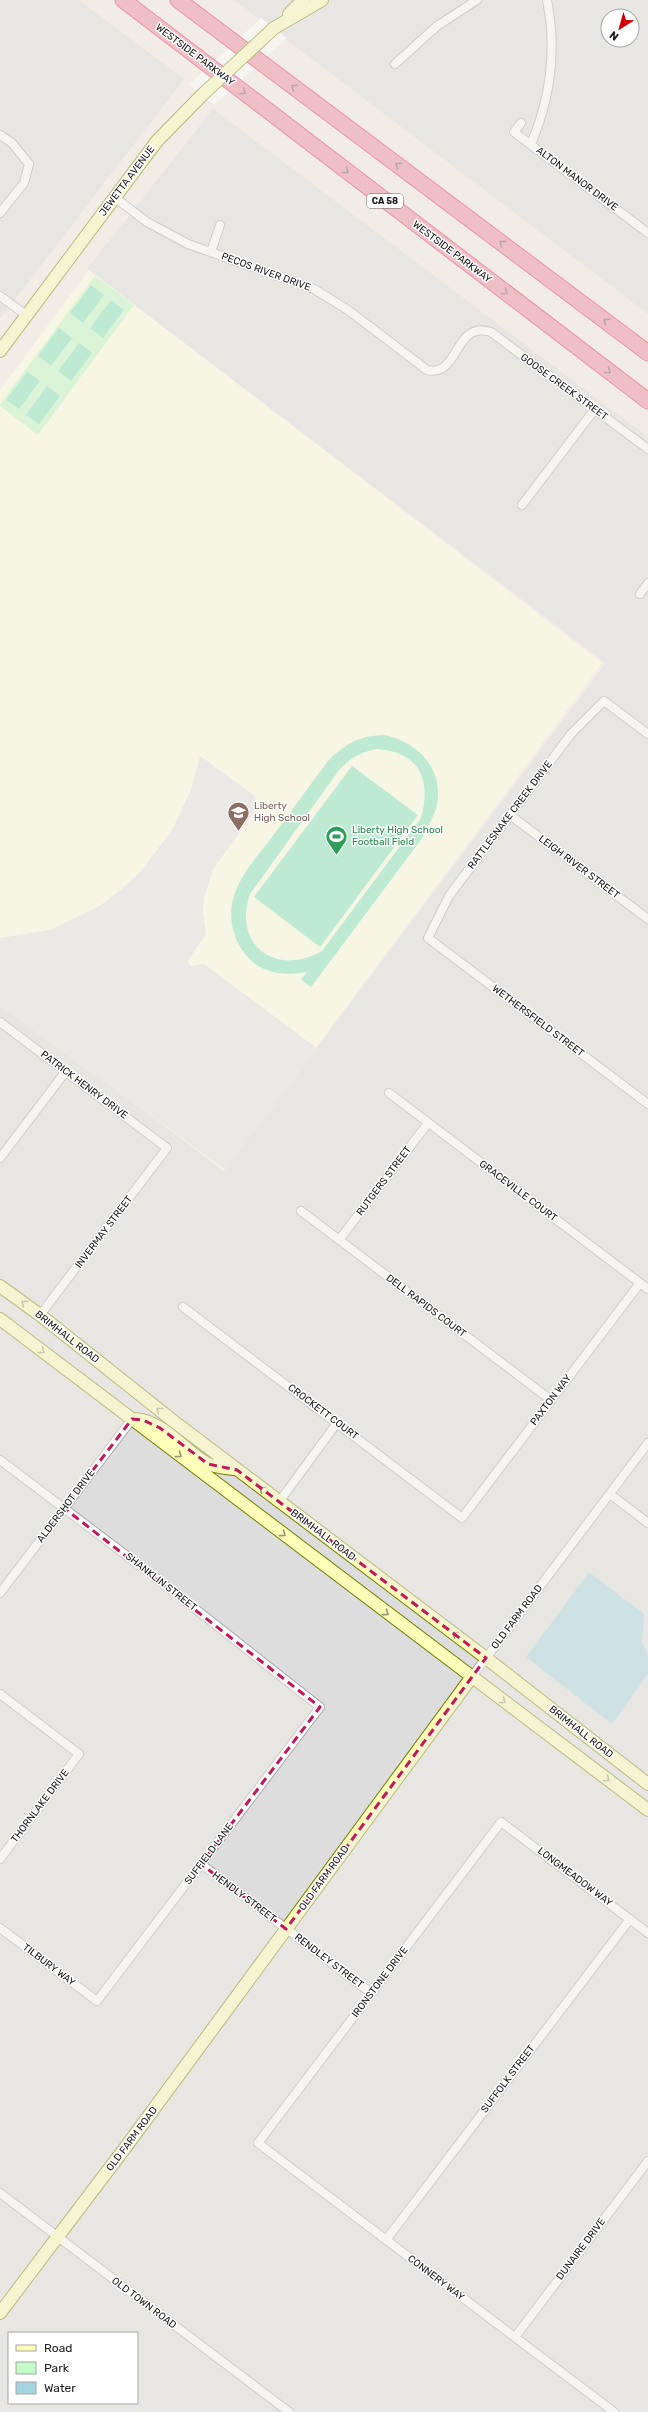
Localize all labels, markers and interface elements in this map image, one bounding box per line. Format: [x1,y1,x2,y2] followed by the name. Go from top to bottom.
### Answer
[600,8,640,48] north arrow
[153,21,237,89] street label: WESTSIDE PARKWAY
[607,28,621,43] text: N
[291,85,298,92] one-way arrow
[238,87,245,94] one-way arrow
[97,144,157,218] street label: JEWETTA AVENUE
[534,144,620,214] street label: ALTON MANOR DRIVE
[395,163,402,170] one-way arrow
[342,166,349,173] one-way arrow
[367,194,403,208] road number: CA 58
[410,218,494,286] street label: WESTSIDE PARKWAY
[499,241,506,248] one-way arrow
[220,250,312,294] street label: PECOS RIVER DRIVE
[501,287,508,295] one-way arrow
[603,319,610,326] one-way arrow
[518,351,610,423] street label: GOOSE CREEK STREET
[604,366,611,373] one-way arrow
[465,758,555,872] street label: RATTLESNAKE CREEK DRIVE
[225,799,251,832] school or university icon: Liberty High School
[254,800,310,824] place label: Liberty High School
[323,823,349,856] sports icon: Liberty High School Football Field
[352,824,443,848] place label: Liberty High School Football Field
[536,833,622,901] street label: LEIGH RIVER STREET
[490,983,586,1060] street label: WETHERSFIELD STREET
[38,1048,130,1122] street label: PATRICK HENRY DRIVE
[354,1144,414,1218] street label: RUTGERS STREET
[477,1158,559,1224] street label: GRACEVILLE COURT
[73,1193,135,1271] street label: INVERMAY STREET
[384,1272,469,1340] street label: DELL RAPIDS COURT
[21,1301,28,1308] one-way arrow
[33,1308,101,1366] street label: BRIMHALL ROAD
[38,1346,45,1353] one-way arrow
[528,1372,574,1428] street label: PAXTON WAY
[285,1382,361,1443] street label: CROCKETT COURT
[156,1408,163,1415] one-way arrow
[175,1450,182,1457] one-way arrow
[35,1467,97,1545] street label: ALDERSHOT DRIVE
[259,1487,266,1494] one-way arrow
[288,1507,358,1563] street label: BRIMHALL ROAD
[278,1529,285,1536] one-way arrow
[123,1550,199,1614] street label: SHANKLIN STREET
[489,1582,545,1652] street label: OLD FARM ROAD
[382,1608,389,1615] one-way arrow
[452,1632,459,1639] one-way arrow
[498,1696,505,1703] one-way arrow
[547,1703,615,1761] street label: BRIMHALL ROAD
[8,1767,72,1845] street label: THORNLAKE DRIVE
[602,1774,609,1781] one-way arrow
[182,1821,236,1887] street label: SUFFIELD LANE
[296,1843,352,1913] street label: OLD FARM ROAD
[535,1845,615,1909] street label: LONGMEADOW WAY
[210,1869,278,1925] street label: HENDLY STREET
[292,1931,366,1991] street label: RENDLEY STREET
[20,1941,78,1989] street label: TILBURY WAY
[349,1944,411,2020] street label: IRONSTONE DRIVE
[479,2042,538,2115] street label: SUFFOLK STREET
[104,2104,160,2174] street label: OLD FARM ROAD
[554,2216,608,2282] street label: DUNAIRE DRIVE
[405,2253,467,2304] street label: CONNERY WAY
[109,2275,179,2331] street label: OLD TOWN ROAD
[8,2332,138,2404] legend
[44,2341,72,2355] text: Road
[44,2361,70,2375] text: Park
[44,2381,76,2395] text: Water

